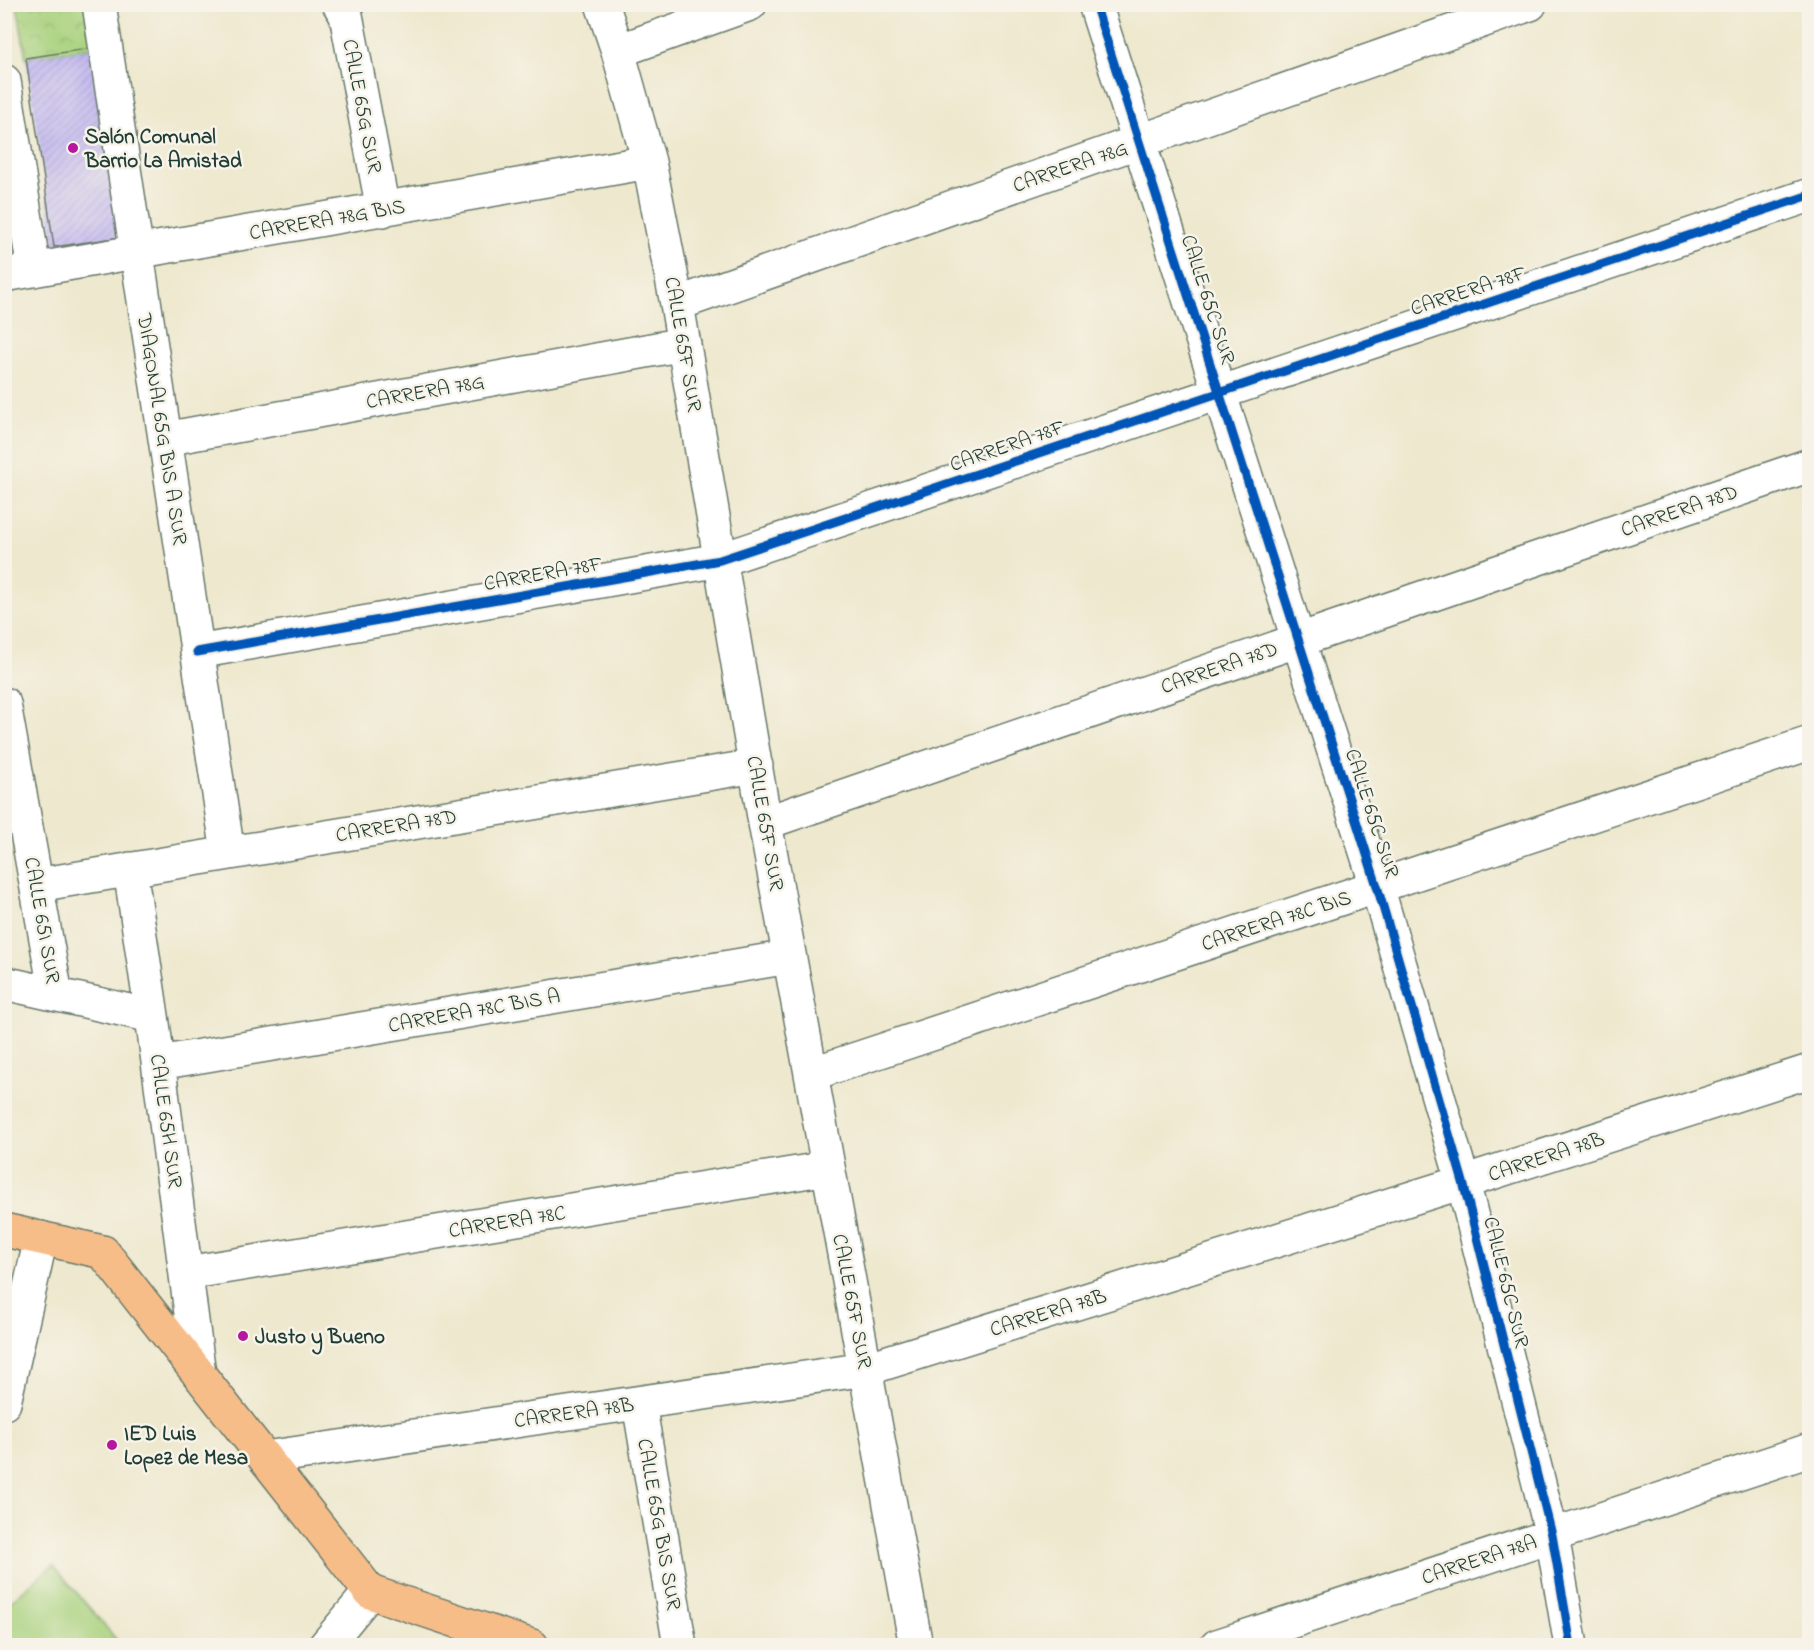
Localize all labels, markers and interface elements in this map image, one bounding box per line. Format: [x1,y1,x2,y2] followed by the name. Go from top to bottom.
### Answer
[333,37,389,176] street label: CALLE 65G SUR
[84,123,242,177] place label: Salón Comunal Barrio La Amistad
[1009,134,1132,202] street label: CARRERA 78G
[66,141,80,155] marker: Salón Comunal Barrio La Amistad
[247,193,408,249] street label: CARRERA 78G BIS
[1172,231,1242,369] street label: CALLE 65C SUR
[1407,259,1531,325] street label: CARRERA 78F
[655,275,709,415] street label: CALLE 65F SUR
[128,311,194,547] street label: DIAGONAL 65G BIS A SUR
[364,368,487,418] street label: CARRERA 78G
[946,413,1070,481] street label: CARRERA 78F
[1617,478,1742,546] street label: CARRERA 78D
[481,550,606,600] street label: CARRERA 78F
[1157,635,1282,703] street label: CARRERA 78D
[1336,745,1406,883] street label: CALLE 65C SUR
[737,754,791,894] street label: CALLE 65F SUR
[334,803,459,851] street label: CARRERA 78D
[15,855,67,986] street label: CALLE 65I SUR
[1198,884,1355,960] street label: CARRERA 78C BIS
[386,982,563,1042] street label: CARRERA 78C BIS A
[141,1052,189,1191] street label: CALLE 65H SUR
[1484,1125,1609,1191] street label: CARRERA 78B
[447,1199,568,1247] street label: CARRERA 78C
[1474,1214,1536,1352] street label: CALLE 65C SUR
[823,1232,879,1372] street label: CALLE 65F SUR
[986,1282,1111,1346] street label: CARRERA 78B
[255,1323,385,1355] place label: Justo y Bueno
[236,1329,250,1343] marker: Justo y Bueno
[512,1391,636,1437] street label: CARRERA 78B
[124,1420,248,1474] place label: IED Luis Lopez de Mesa
[628,1436,688,1613] street label: CALLE 65G BIS SUR
[105,1438,119,1452] marker: IED Luis Lopez de Mesa
[1418,1528,1541,1594] street label: CARRERA 78A

